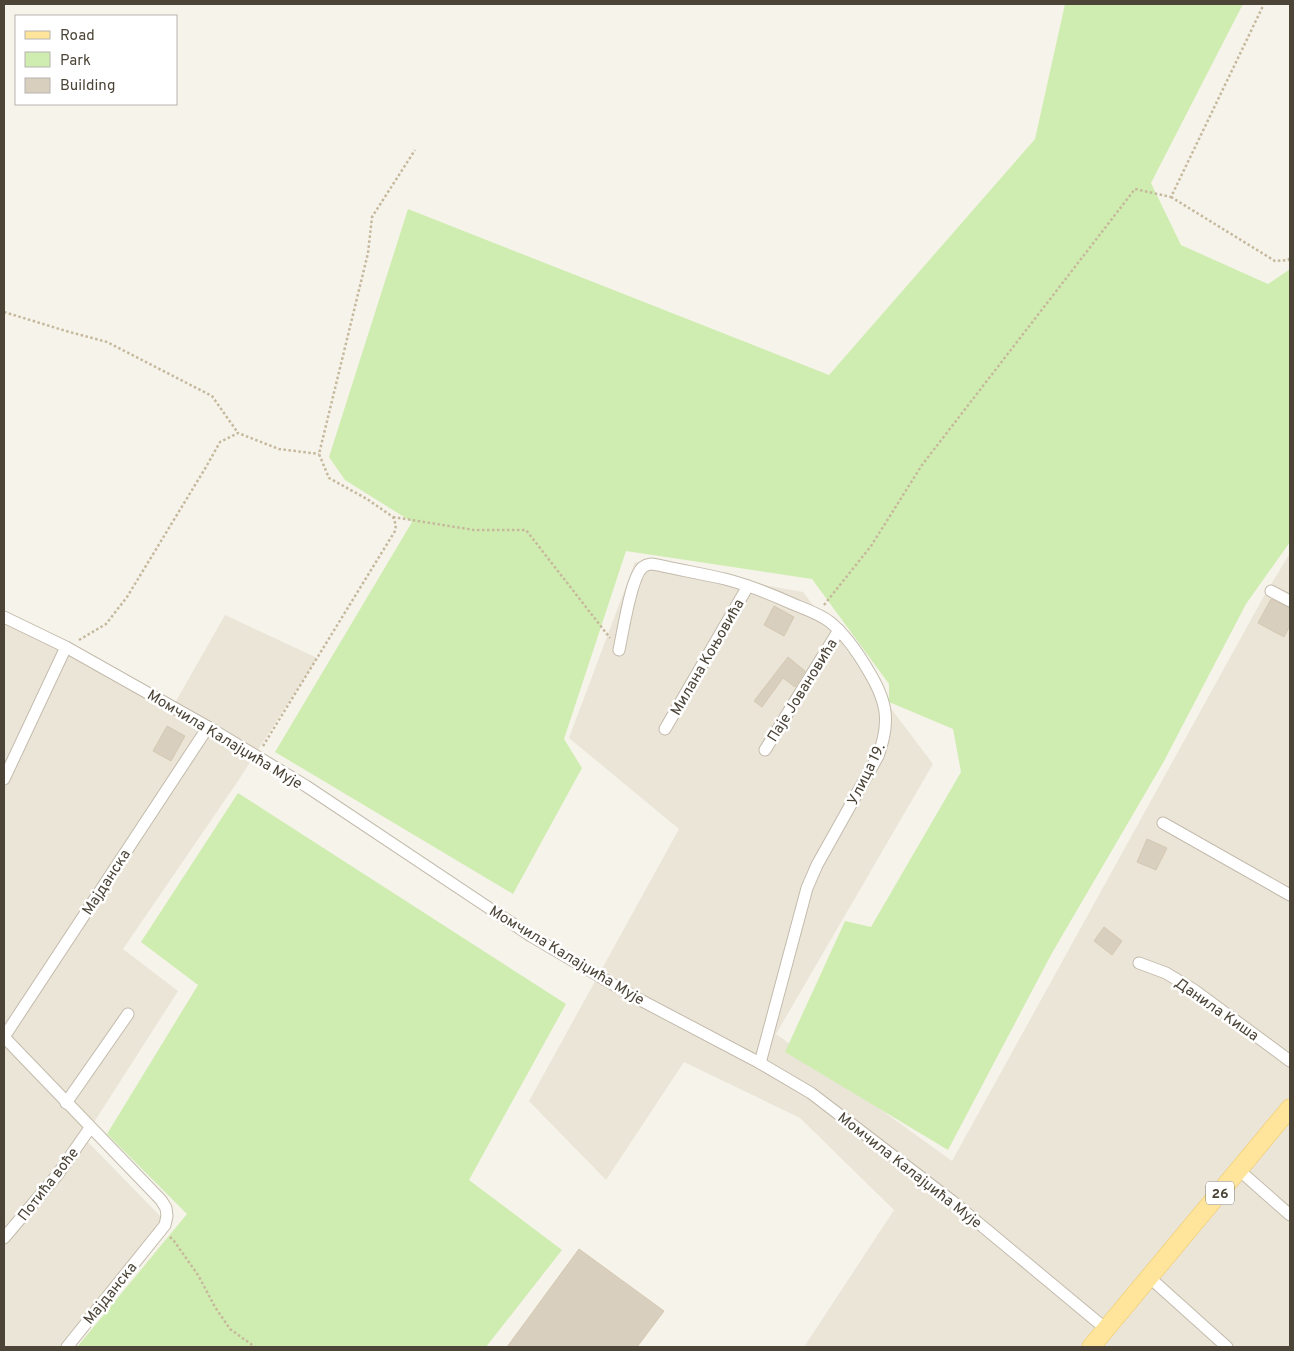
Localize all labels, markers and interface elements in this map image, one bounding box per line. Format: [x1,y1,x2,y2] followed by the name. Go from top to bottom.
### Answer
[15,15,178,105] legend
[60,27,95,46] text: Road
[60,52,91,71] text: Park
[60,77,115,96] text: Building
[667,596,749,719] street label: Милана Коњовића
[764,636,843,746] street label: Паје Јовановића
[143,686,305,794] street label: Момчила Калајџића Мује
[844,740,891,809] street label: Улица 19.
[79,846,136,919] street label: Мајданска
[485,902,647,1010] street label: Момчила Калајџића Мује
[1170,974,1262,1046] street label: Данила Киша
[833,1109,985,1233] street label: Момчила Калајџића Мује
[15,1144,84,1226] street label: Потића воће
[1206,1182,1234,1204] road number: 26
[80,1259,142,1329] street label: Мајданска

